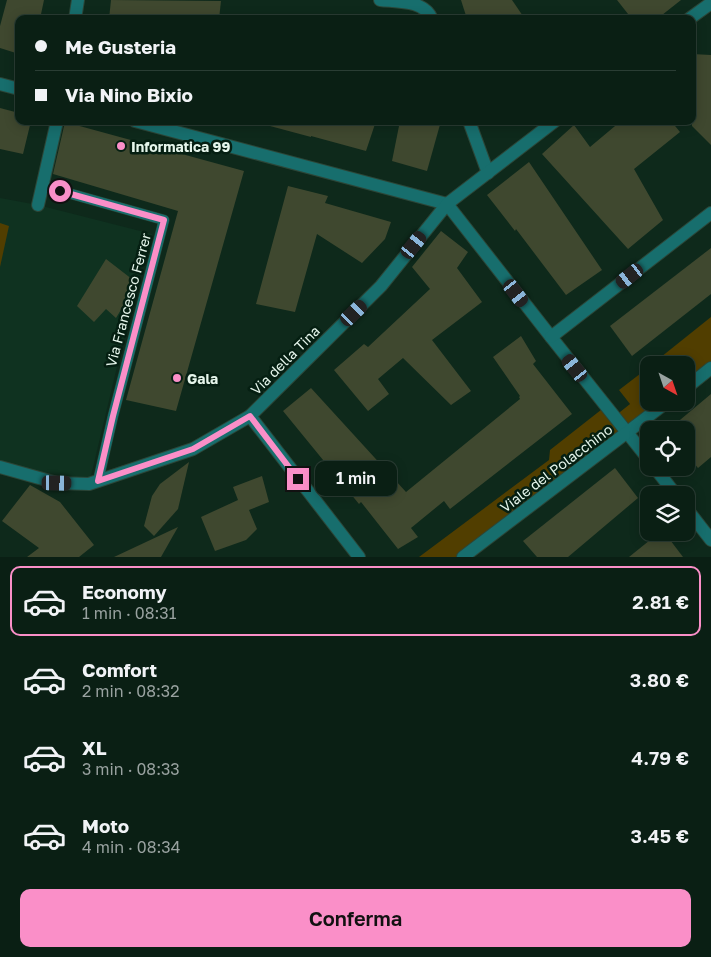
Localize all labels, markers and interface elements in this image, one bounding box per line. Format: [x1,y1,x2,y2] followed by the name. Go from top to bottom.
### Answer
[65,35,176,58] text: Me Gusteria
[65,83,193,106] text: Via Nino Bixio
[131,138,230,155] place label: Informatica 99
[115,140,127,152] marker: Informatica 99
[49,180,71,202] route start
[398,229,429,261] car
[102,231,154,369] street label: Via Francesco Ferrer
[613,261,646,291] car
[500,277,531,309] car
[337,297,370,329] car
[247,322,323,398] street label: Via della Tina
[559,352,590,384] car
[640,356,695,411] north arrow
[640,356,695,541] map controls
[187,370,218,387] place label: Gala
[171,372,183,384] marker: Gala
[497,420,615,516] street label: Viale del Polacchino
[640,421,695,476] button: locate
[316,462,398,496] callout: 1 min
[287,468,309,490] route end
[336,468,376,488] text: 1 min
[41,475,72,491] car
[640,486,695,541] button: layers
[22,579,67,624] icon: car
[82,580,167,603] text: Economy
[632,590,689,613] text: 2.81 €
[82,603,176,623] text: 1 min · 08:31
[22,657,67,702] icon: car
[82,658,157,681] text: Comfort
[630,668,689,691] text: 3.80 €
[82,681,180,701] text: 2 min · 08:32
[22,735,67,780] icon: car
[82,736,107,759] text: XL
[631,746,689,769] text: 4.79 €
[82,759,180,779] text: 3 min · 08:33
[22,813,67,858] icon: car
[82,814,129,837] text: Moto
[630,824,689,847] text: 3.45 €
[82,837,180,857] text: 4 min · 08:34
[20,889,691,947] button: Conferma

